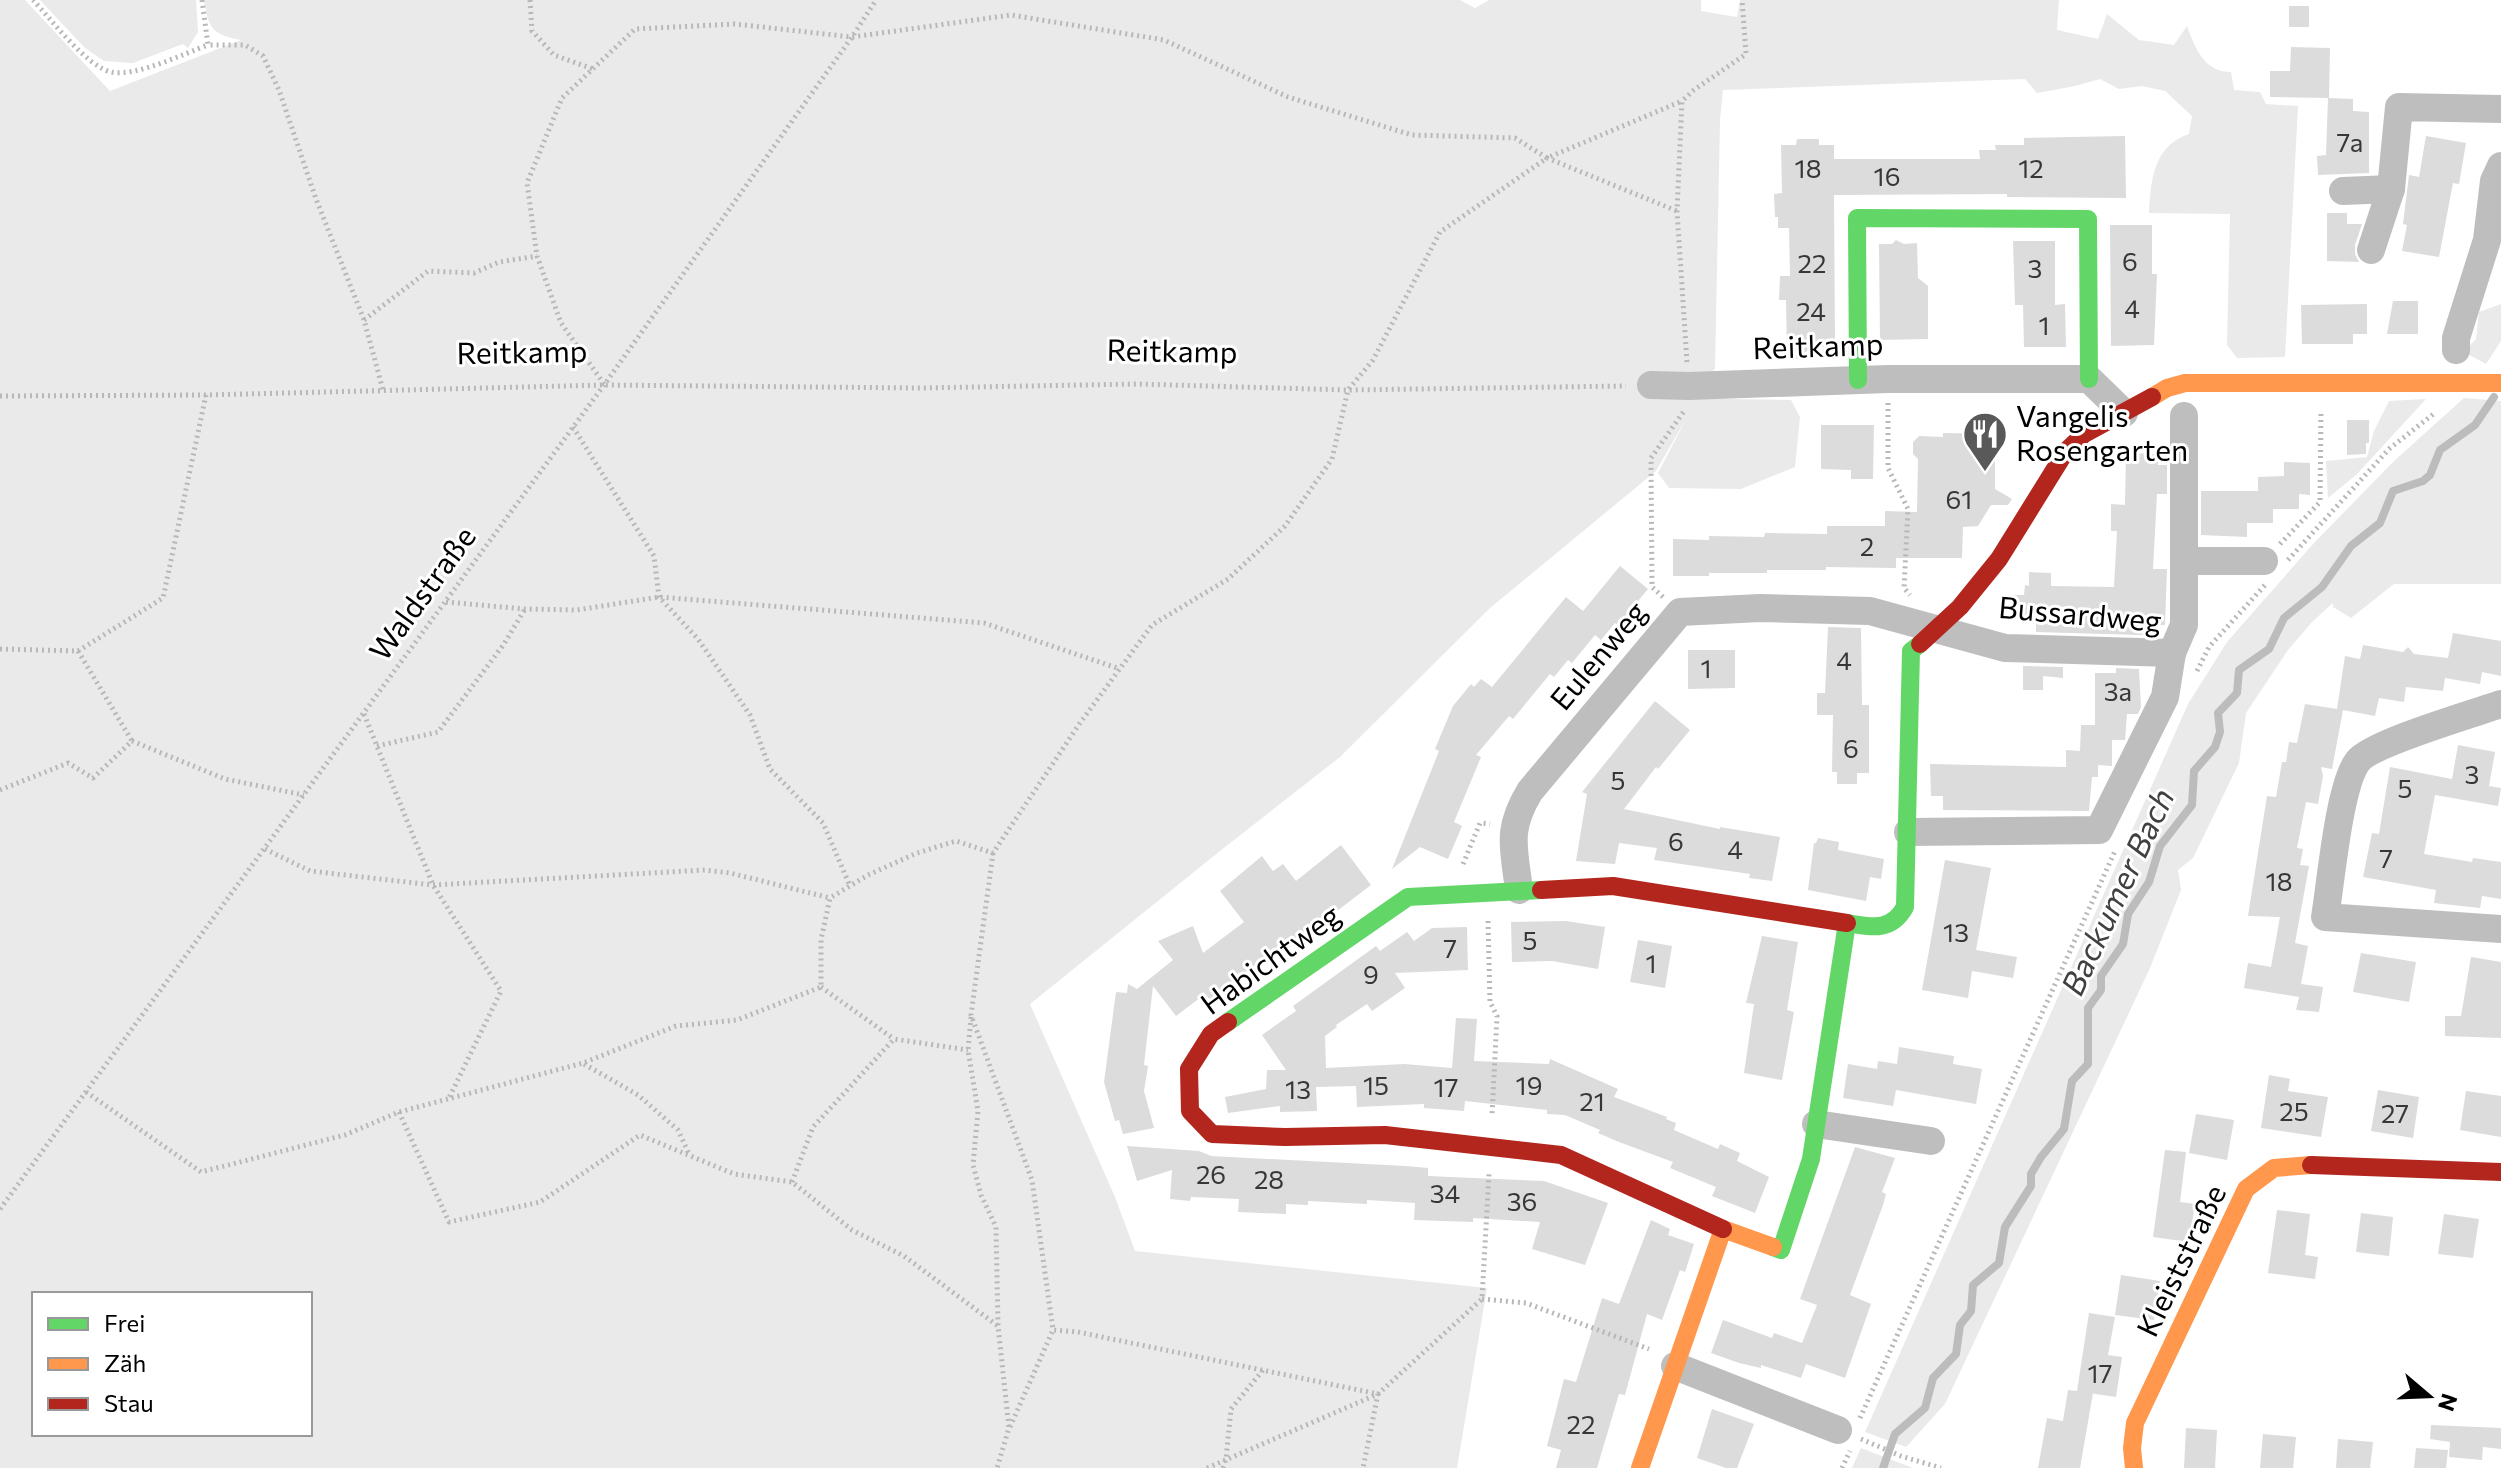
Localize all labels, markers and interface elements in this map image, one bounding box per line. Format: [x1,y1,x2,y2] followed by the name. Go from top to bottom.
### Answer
[2337,126,2363,157] house number: 7a
[1795,152,1821,183] house number: 18
[2018,152,2044,183] house number: 12
[1874,160,1900,191] house number: 16
[2122,245,2138,276] house number: 6
[1798,247,1826,278] house number: 22
[2028,252,2042,283] house number: 3
[2124,292,2140,323] house number: 4
[1796,295,1826,326] house number: 24
[2038,309,2050,340] house number: 1
[1752,324,1884,365] street label: Reitkamp
[1106,330,1238,369] street label: Reitkamp
[456,331,588,370] street label: Reitkamp
[2016,396,2188,467] place label: Vangelis Rosengarten
[1961,410,2009,473] restaurant icon: Vangelis Rosengarten
[1946,483,1972,514] house number: 61
[360,518,482,667] street label: Waldstraße
[1860,530,1874,561] house number: 2
[1997,587,2163,638] street label: Bussardweg
[1541,593,1653,716] street label: Eulenweg
[1836,644,1852,675] house number: 4
[1700,652,1712,683] house number: 1
[2104,675,2132,706] house number: 3a
[1843,732,1859,763] house number: 6
[2465,758,2479,789] house number: 3
[1611,764,1625,795] house number: 5
[2398,772,2412,803] house number: 5
[2051,781,2182,1001] water label: Backumer Bach
[1668,825,1684,856] house number: 6
[1727,833,1743,864] house number: 4
[2379,842,2393,873] house number: 7
[2266,865,2292,896] house number: 18
[1193,895,1347,1021] street label: Habichtweg
[1943,916,1969,947] house number: 13
[1523,924,1537,955] house number: 5
[1443,932,1457,963] house number: 7
[1645,947,1657,978] house number: 1
[1363,958,1379,989] house number: 9
[1363,1069,1389,1100] house number: 15
[1516,1069,1542,1100] house number: 19
[1434,1071,1458,1102] house number: 17
[1285,1073,1311,1104] house number: 13
[1579,1085,1605,1116] house number: 21
[2279,1095,2309,1126] house number: 25
[2381,1097,2409,1128] house number: 27
[1196,1158,1226,1189] house number: 26
[1254,1163,1284,1194] house number: 28
[1430,1177,1460,1208] house number: 34
[2127,1178,2232,1342] street label: Kleiststraße
[1507,1185,1537,1216] house number: 36
[32,1292,312,1436] legend
[104,1308,145,1337] text: Frei
[104,1348,146,1377] text: Zäh
[2389,1356,2469,1436] north arrow
[2088,1357,2112,1388] house number: 17
[104,1388,154,1417] text: Stau
[2433,1390,2464,1415] text: N
[1567,1408,1595,1439] house number: 22

